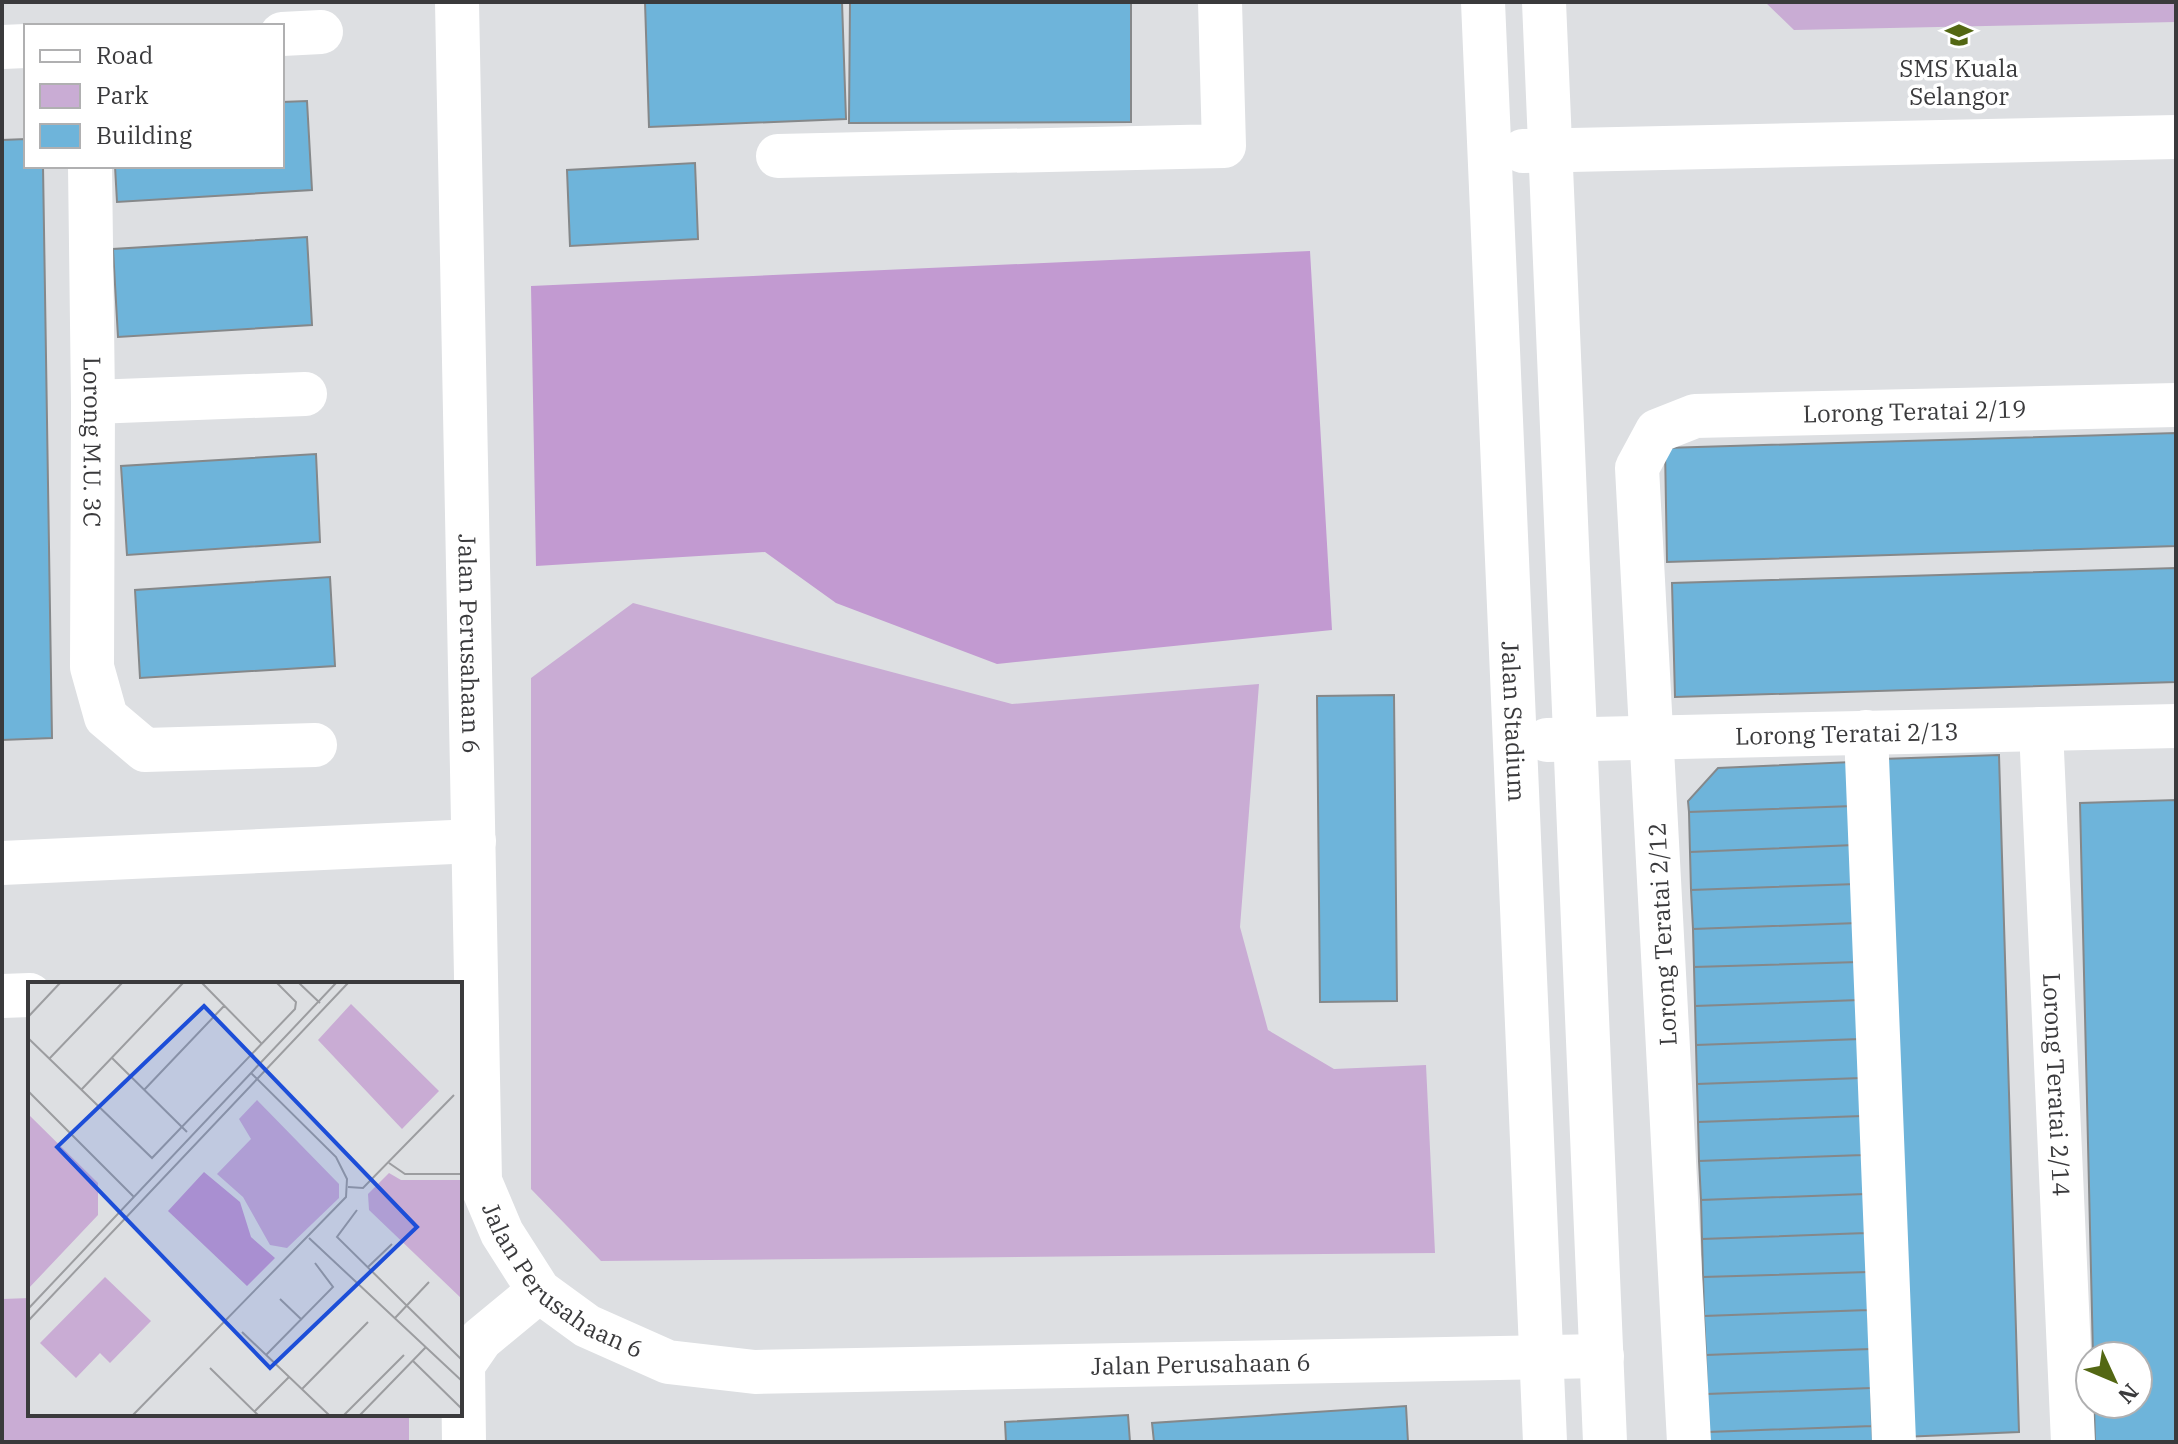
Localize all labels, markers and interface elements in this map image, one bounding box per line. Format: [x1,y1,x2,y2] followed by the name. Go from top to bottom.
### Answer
[1944,20,1974,50] school or university icon: SMS Kuala Selangor
[24,24,284,168] legend
[96,39,153,71] text: Road
[1899,52,2019,112] place label: SMS Kuala Selangor
[96,79,148,111] text: Park
[96,119,192,151] text: Building
[76,356,109,527] street label: Lorong M.U. 3C
[1802,392,2027,430] street label: Lorong Teratai 2/19
[451,534,488,754] street label: Jalan Perusahaan 6
[1495,640,1533,802] street label: Jalan Stadium
[1735,715,1959,752] street label: Lorong Teratai 2/13
[1640,822,1684,1046] street label: Lorong Teratai 2/12
[2036,972,2078,1197] street label: Lorong Teratai 2/14
[28,982,462,1416] inset map
[475,1198,648,1365] street label: Jalan Perusahaan 6
[2074,1340,2154,1420] north arrow
[1091,1346,1311,1382] street label: Jalan Perusahaan 6
[2112,1378,2145,1411] text: N

